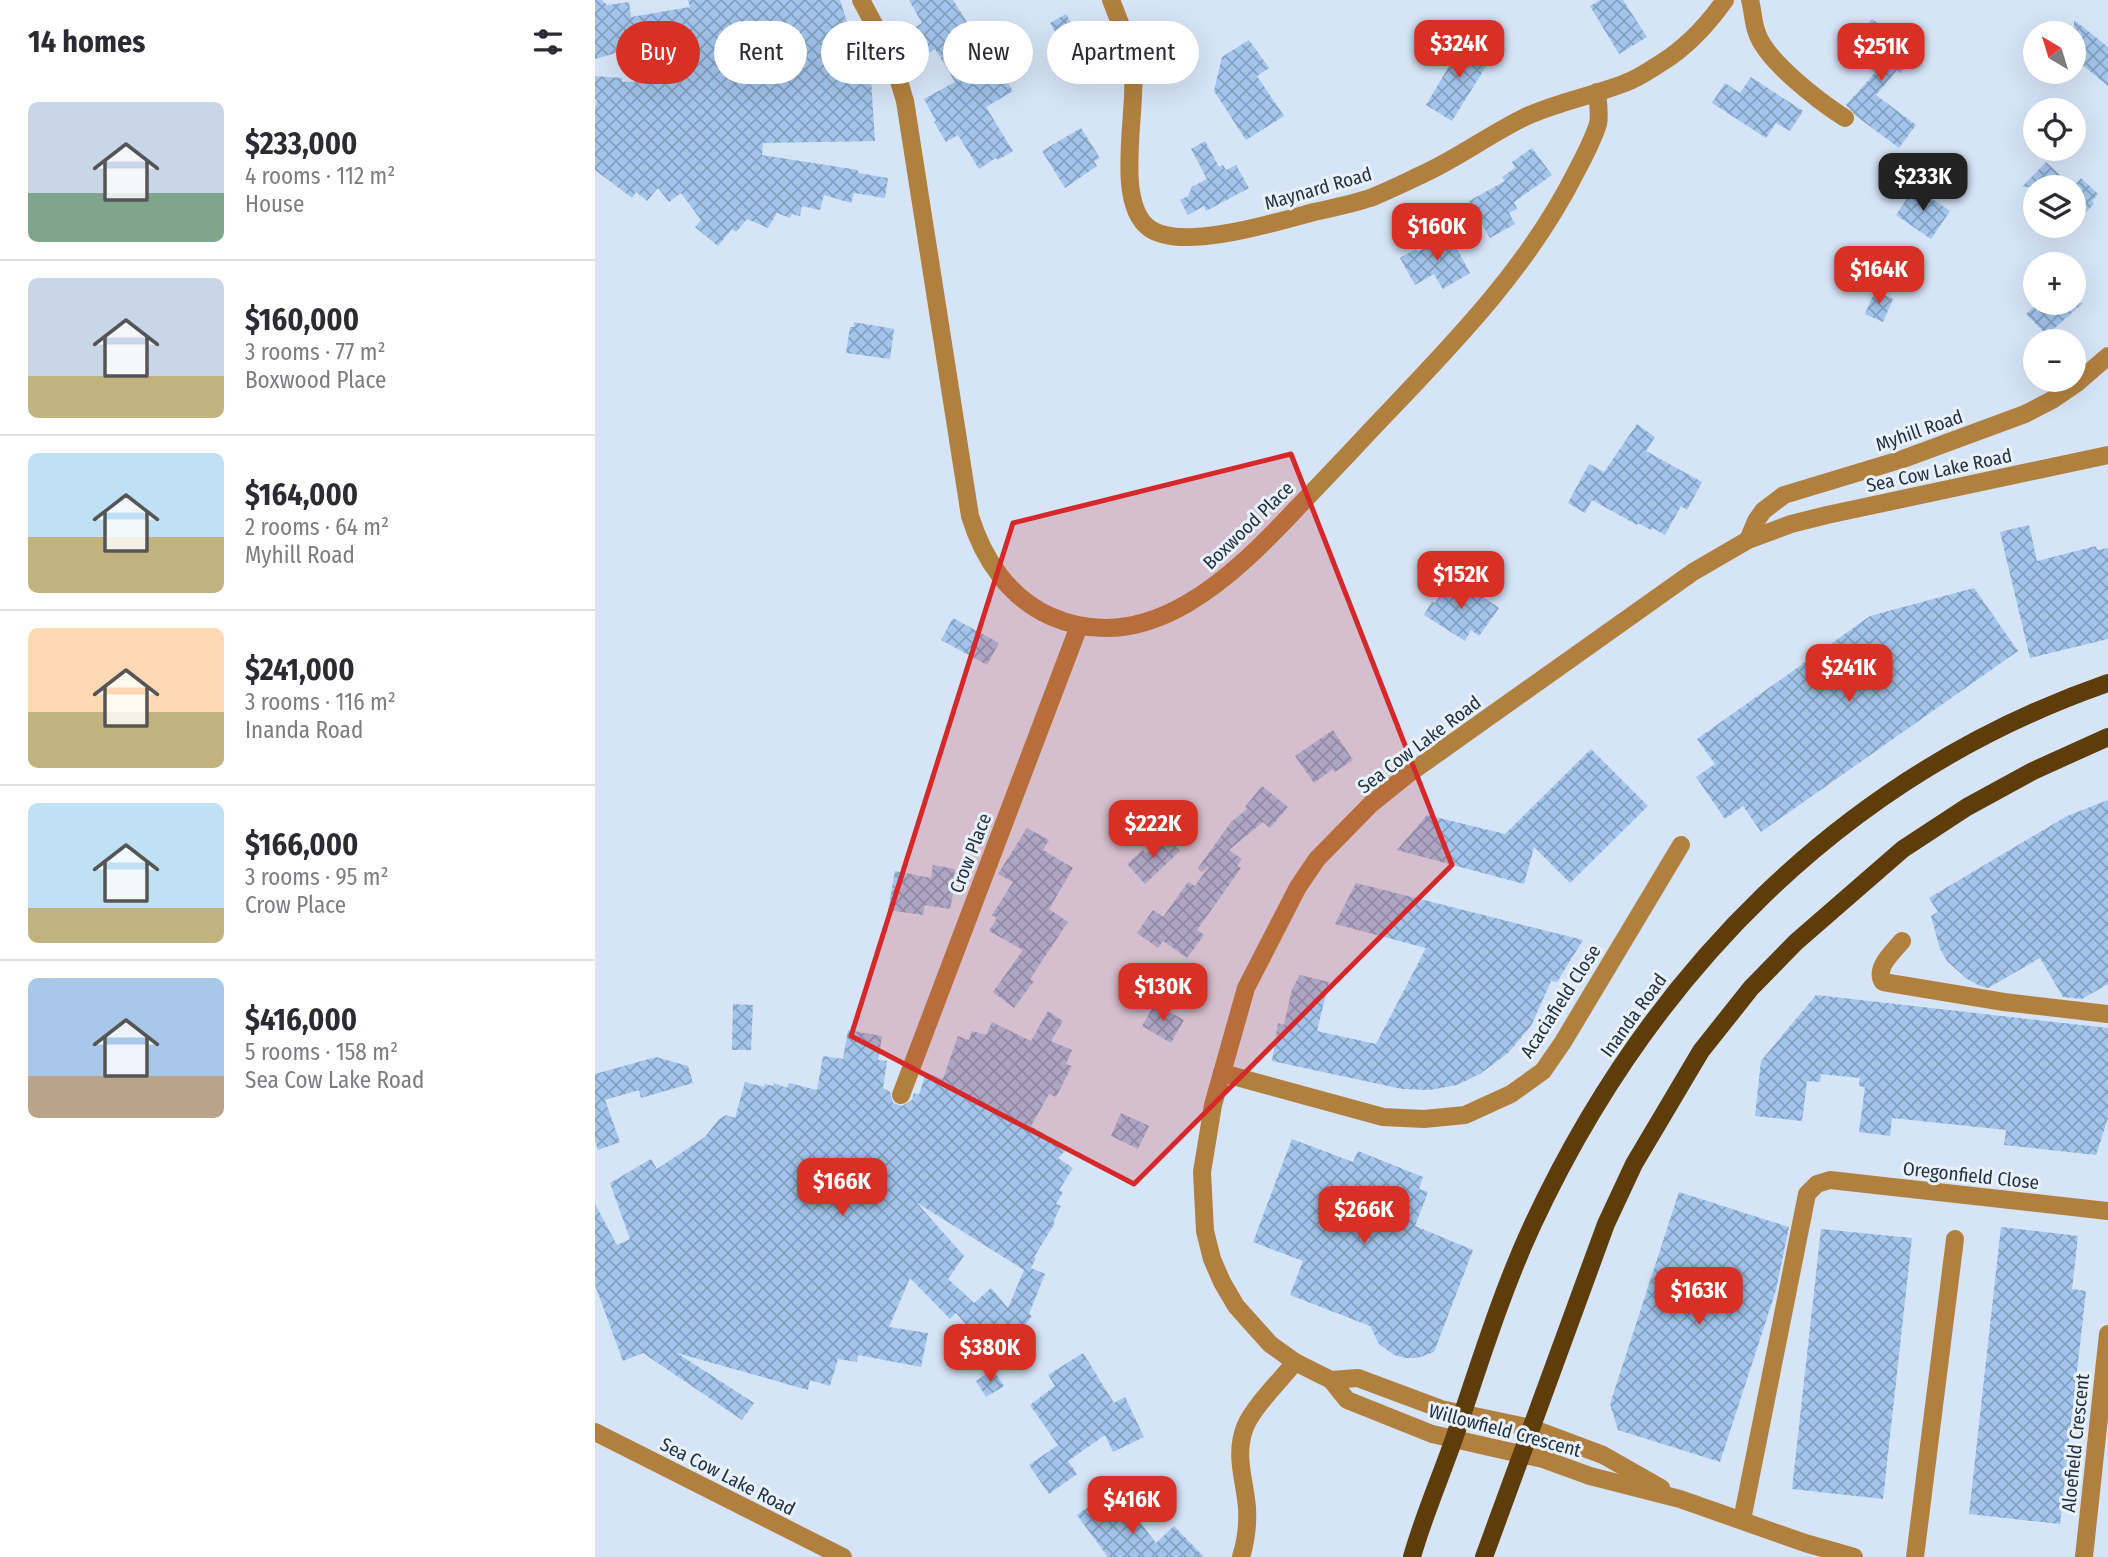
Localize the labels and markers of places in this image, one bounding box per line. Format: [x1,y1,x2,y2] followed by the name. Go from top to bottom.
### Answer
[1410,20,1508,80] pin: $324K
[1832,24,1930,83] pin: $251K
[1874,154,1972,213] pin: $233K
[1388,204,1486,263] pin: $160K
[1830,246,1928,306] pin: $164K
[1412,552,1510,611] pin: $152K
[1800,644,1898,704] pin: $241K
[1104,800,1202,860] pin: $222K
[1114,964,1212,1023] pin: $130K
[793,1158,891,1218] pin: $166K
[1315,1186,1413,1246] pin: $266K
[1650,1268,1748,1327] pin: $163K
[941,1324,1039,1384] pin: $380K
[1083,1476,1181,1536] pin: $416K

